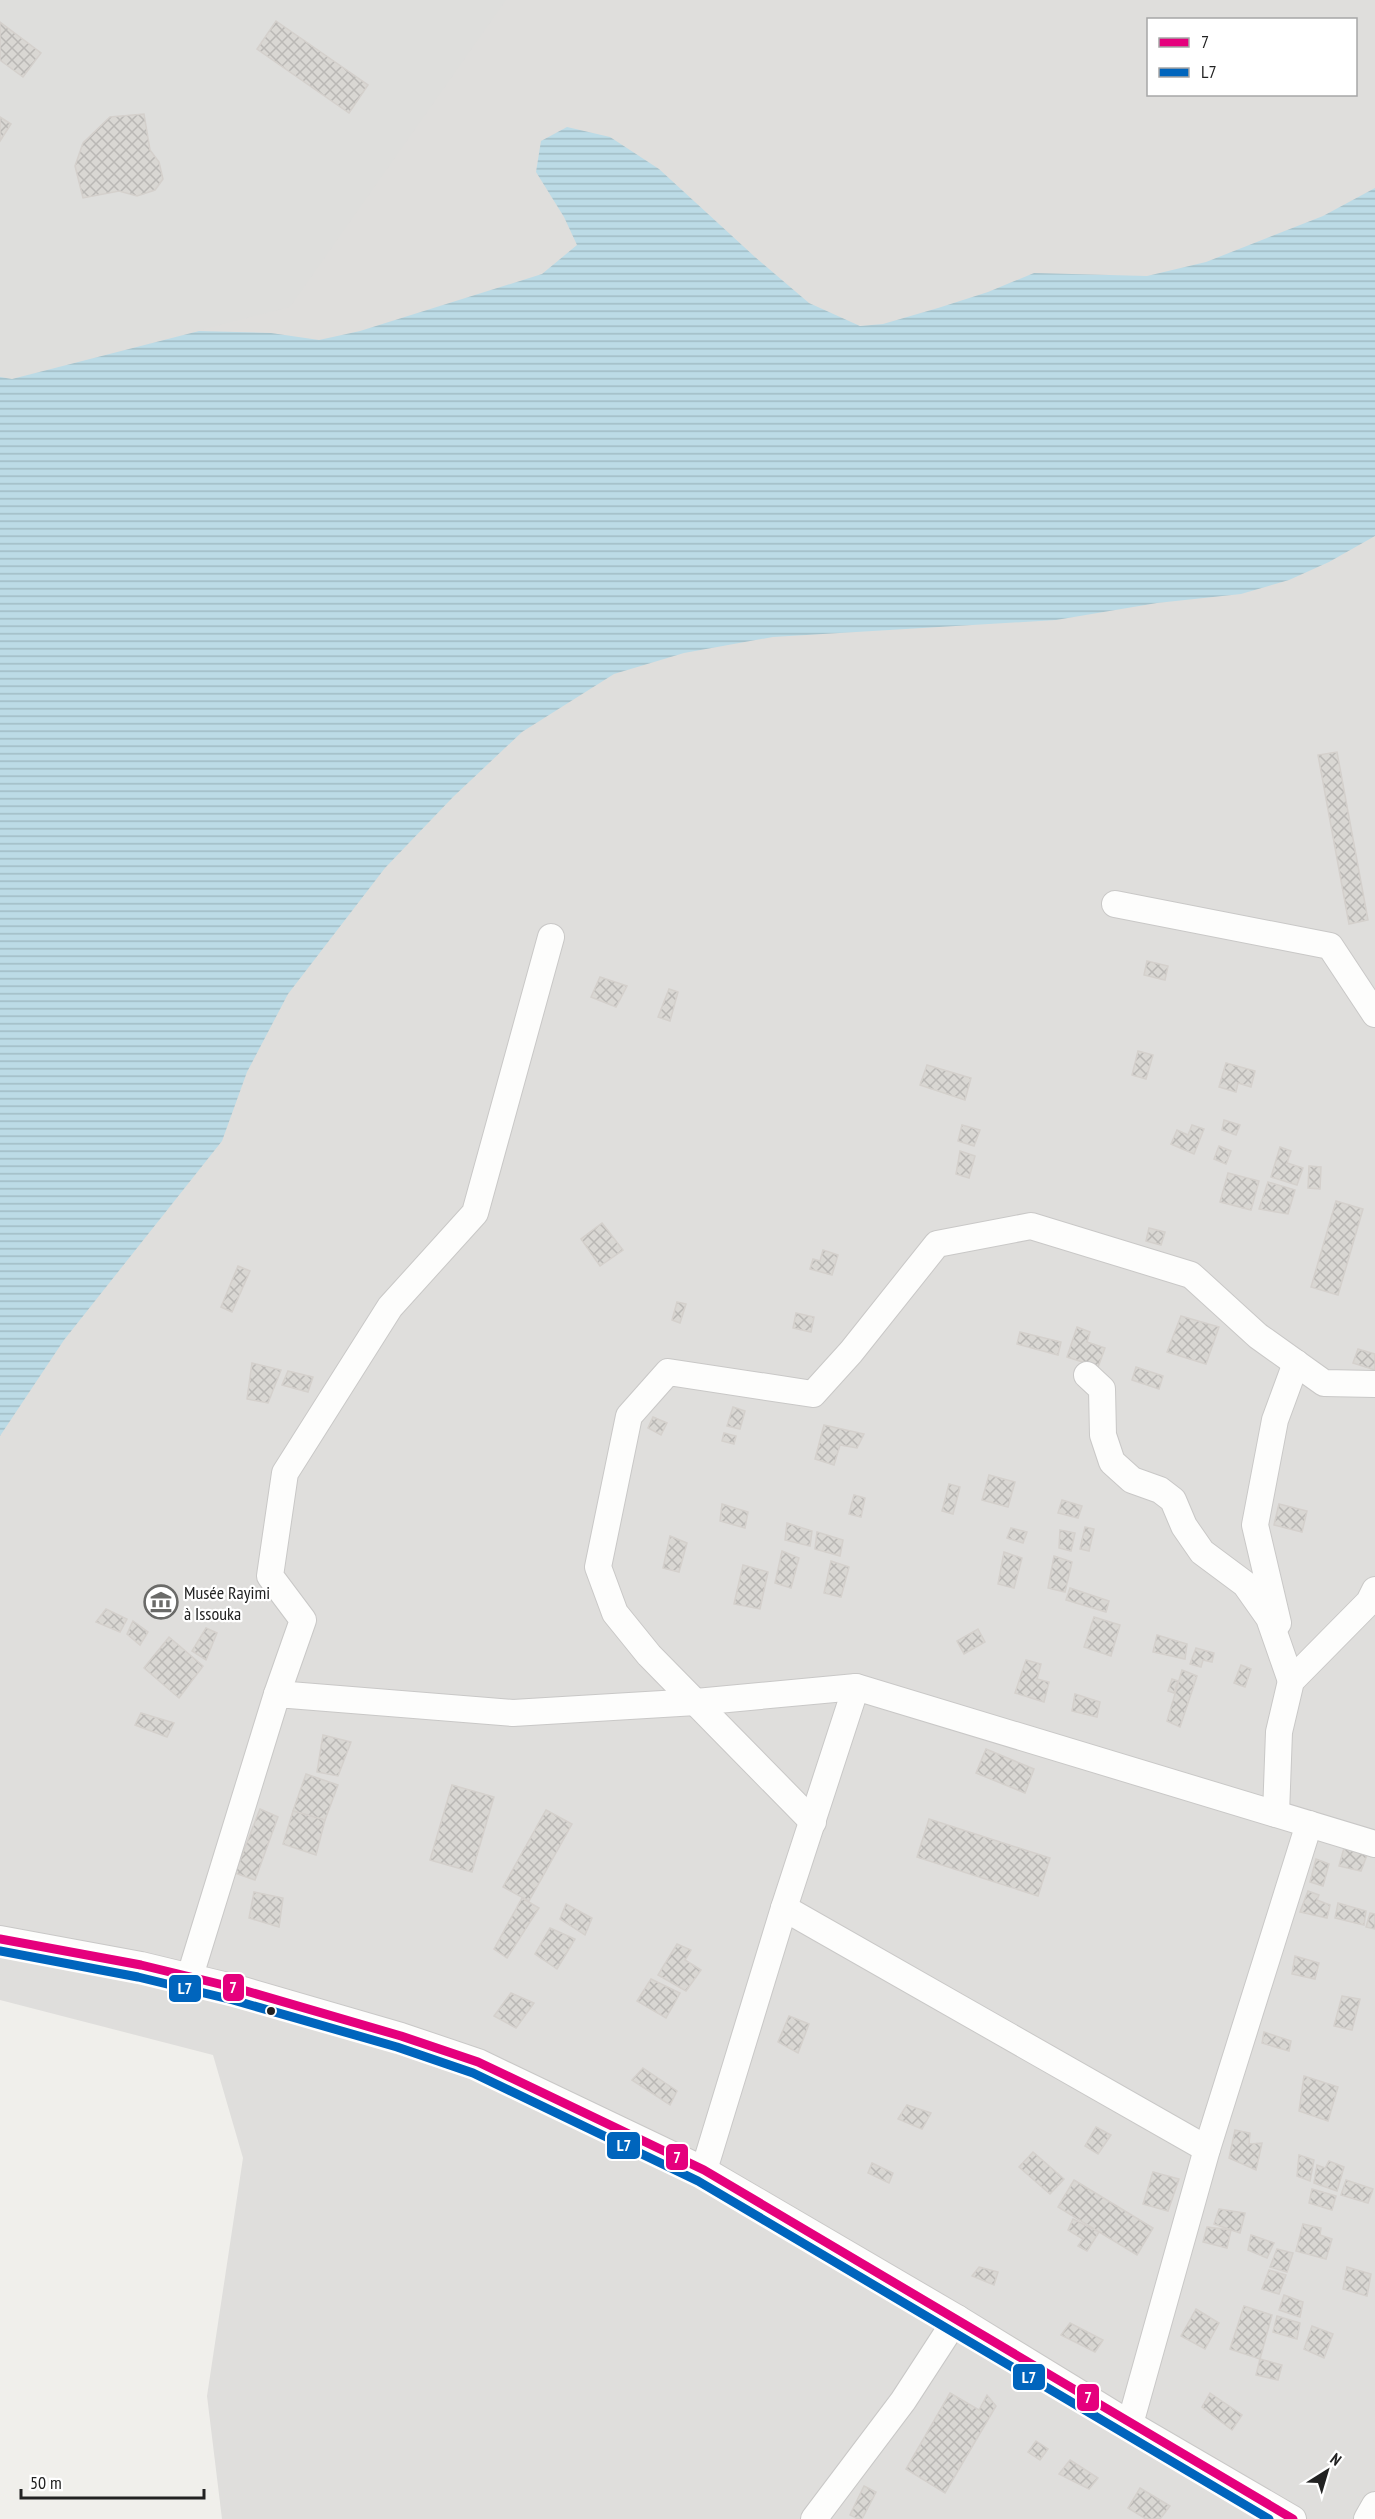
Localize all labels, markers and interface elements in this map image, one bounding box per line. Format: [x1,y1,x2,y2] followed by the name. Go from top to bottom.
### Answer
[1147,18,1357,96] legend
[1201,30,1209,53] text: 7
[1201,60,1217,83] text: L7
[184,1581,270,1625] place label: Musée Rayimi à Issouka
[143,1584,179,1620] museum icon: Musée Rayimi à Issouka
[222,1973,245,2002] line badge: 7
[168,1974,202,2003] line badge: L7
[229,1977,237,1997] text: 7
[178,1978,192,1998] text: L7
[265,2005,277,2017] unlabelled marker
[606,2131,641,2160] line badge: L7
[617,2135,631,2155] text: L7
[665,2143,689,2171] line badge: 7
[673,2147,681,2167] text: 7
[1012,2363,1046,2391] line badge: L7
[1022,2367,1036,2387] text: L7
[1076,2383,1100,2412] line badge: 7
[1084,2387,1092,2407] text: 7
[1297,2441,1357,2501] north arrow
[1327,2448,1345,2470] text: N
[21,2462,204,2500] scale bar
[30,2471,62,2494] text: 50 m

